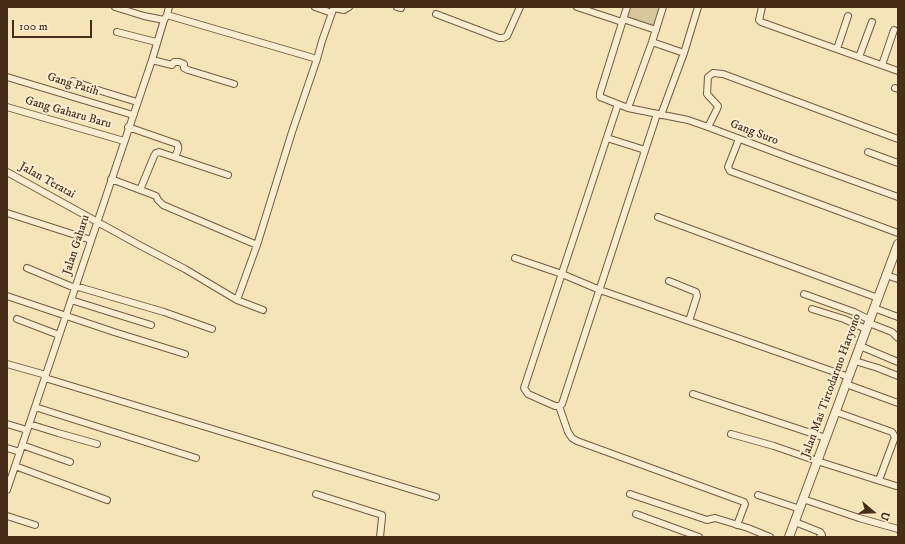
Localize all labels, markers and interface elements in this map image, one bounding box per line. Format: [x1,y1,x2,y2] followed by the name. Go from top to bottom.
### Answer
[14,12,94,38] scale bar
[19,19,48,34] text: 100 m
[45,70,101,100] street label: Gang Patih
[23,94,113,132] street label: Gang Gaharu Baru
[728,117,780,149] street label: Gang Suro
[17,160,77,202] street label: Jalan Teratai
[61,213,93,277] street label: Jalan Gaharu
[799,312,865,460] street label: Jalan Mas Tirtodarmo Haryono
[853,492,893,532] north arrow
[876,510,892,522] text: U

